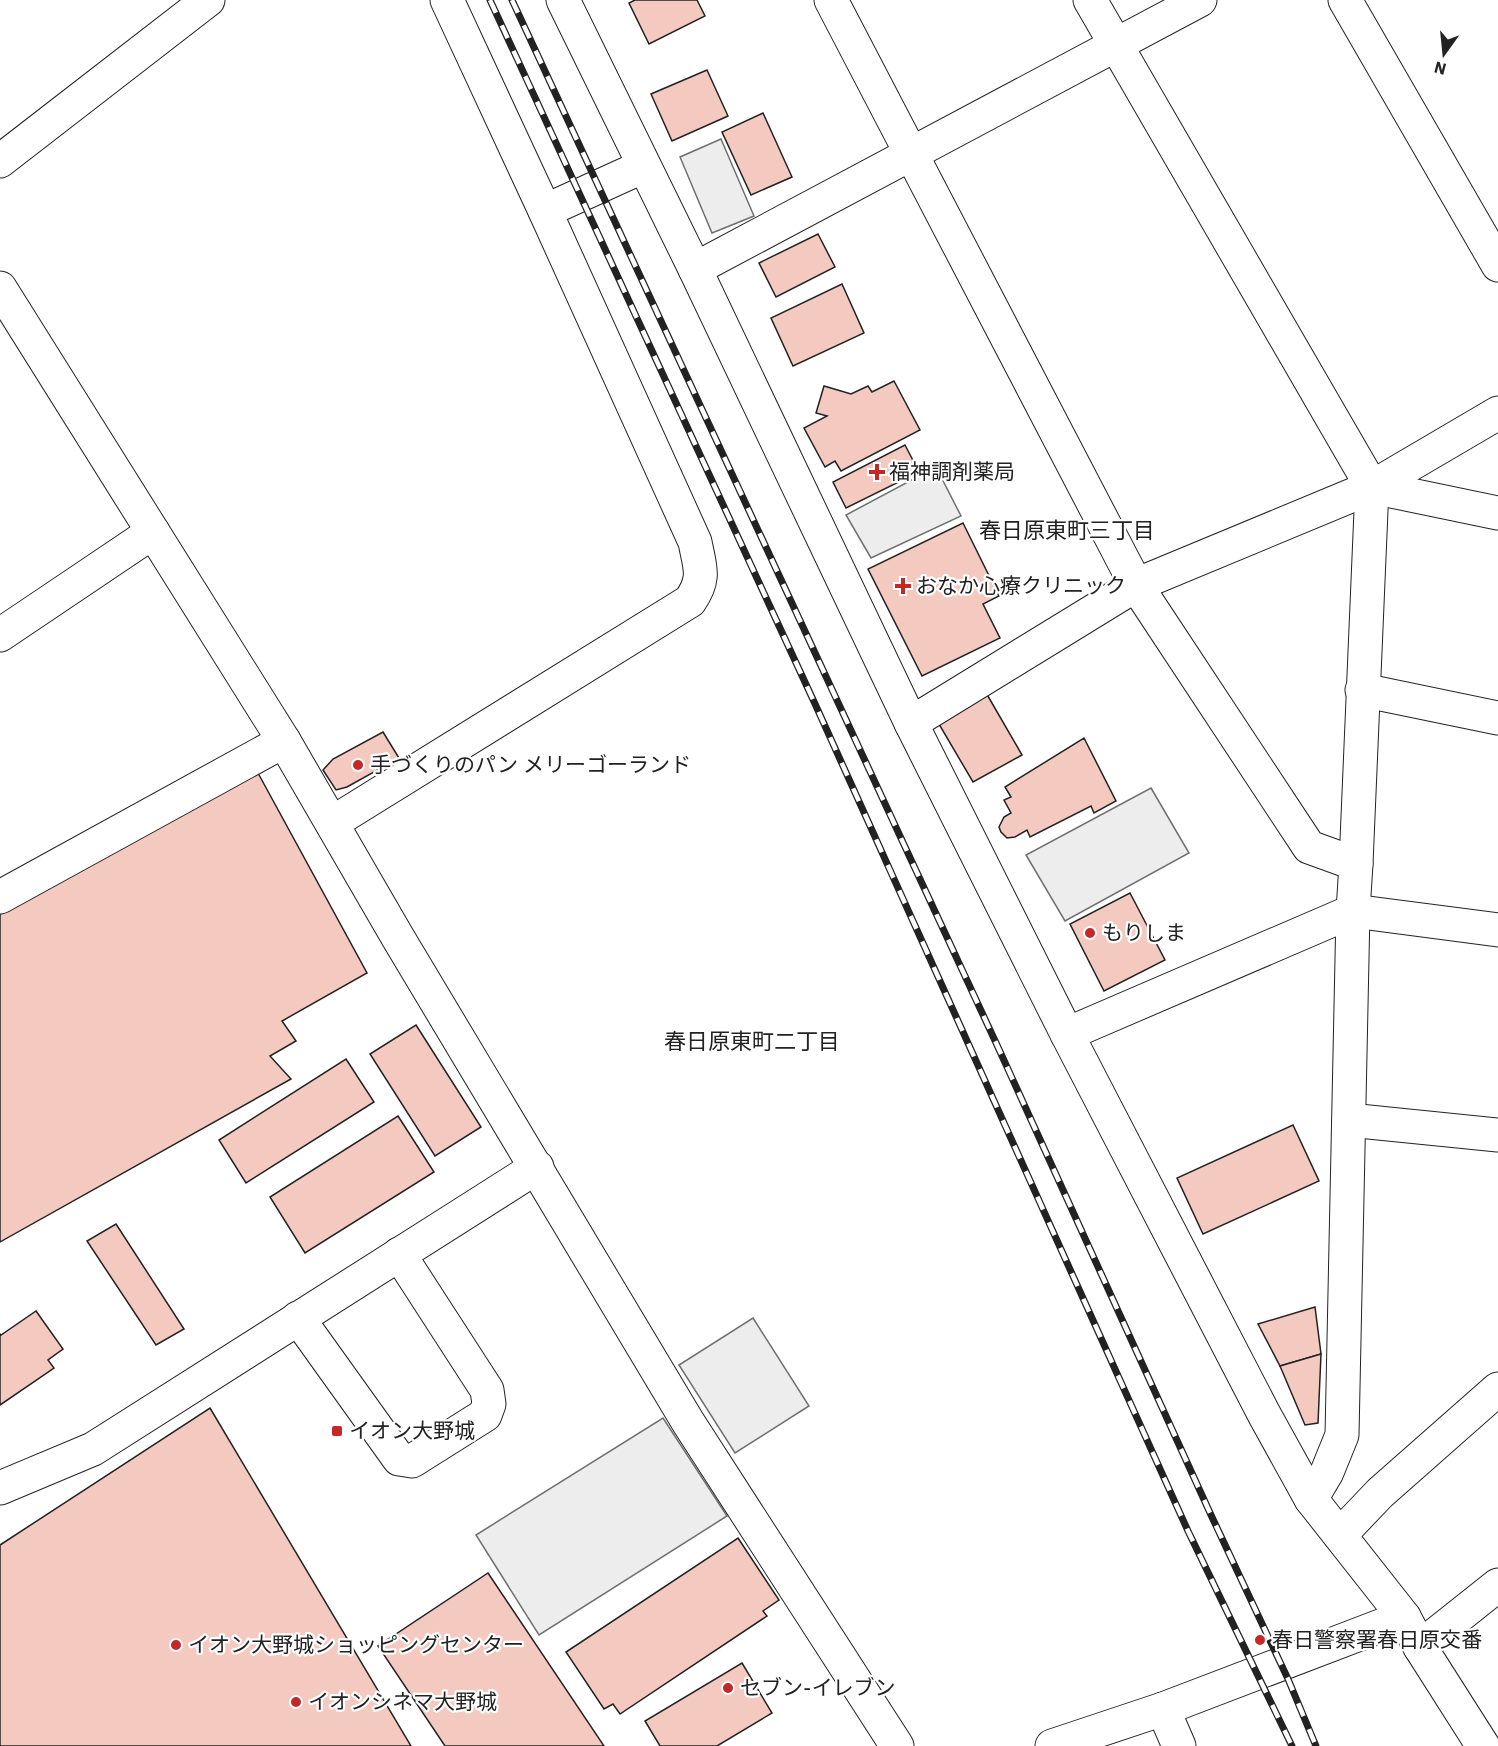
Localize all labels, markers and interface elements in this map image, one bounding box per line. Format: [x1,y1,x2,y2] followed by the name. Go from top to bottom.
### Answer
[1414,24,1474,84] north arrow
[1432,57,1448,80] text: N
[889,457,1015,485] place label: 福神調剤薬局
[870,465,884,479] marker: 福神調剤薬局
[979,515,1155,544] district label: 春日原東町三丁目
[916,571,1126,599] place label: おなか心療クリニック
[894,577,912,595] marker: おなか心療クリニック
[370,750,691,778] place label: 手づくりのパン メリーゴーランド
[351,758,365,772] marker: 手づくりのパン メリーゴーランド
[1102,918,1186,946] place label: もりしま
[1083,926,1097,940] marker: もりしま
[664,1026,840,1055] district label: 春日原東町二丁目
[349,1416,475,1444] place label: イオン大野城
[330,1424,344,1438] marker: イオン大野城
[1272,1625,1482,1653] place label: 春日警察署春日原交番
[188,1630,524,1658] place label: イオン大野城ショッピングセンター
[1253,1633,1267,1647] marker: 春日警察署春日原交番
[169,1638,183,1652] marker: イオン大野城ショッピングセンター
[740,1673,895,1701] place label: セブン-イレブン
[721,1681,735,1695] marker: セブン-イレブン
[308,1687,497,1715] place label: イオンシネマ大野城
[289,1695,303,1709] marker: イオンシネマ大野城

